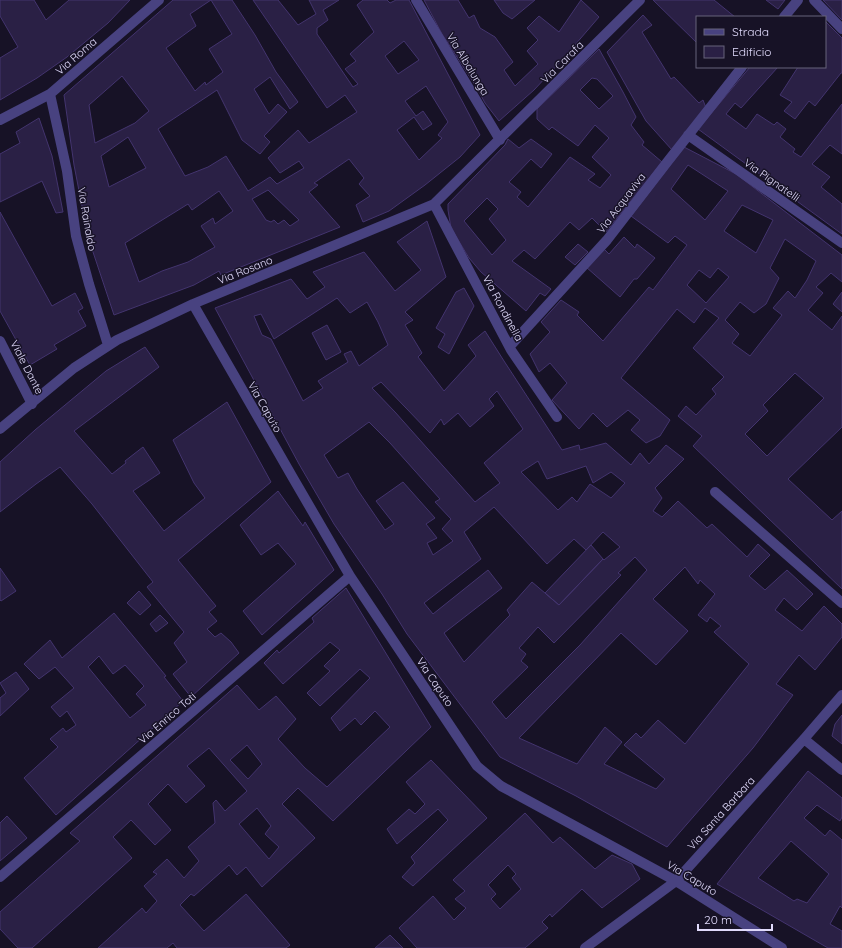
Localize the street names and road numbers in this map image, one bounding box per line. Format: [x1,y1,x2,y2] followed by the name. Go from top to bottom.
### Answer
[444,30,492,98] street label: Via Albalunga
[53,34,99,78] street label: Via Roma
[538,38,586,86] street label: Via Carafa
[741,155,803,205] street label: Via Pignatelli
[594,170,648,236] street label: Via Acquaviva
[75,186,100,252] street label: Via Rainaldo
[215,252,275,287] street label: Via Rosano
[480,272,526,344] street label: Via Rondinella
[7,338,47,396] street label: Viale Dante
[245,379,285,435] street label: Via Caputo
[413,655,457,710] street label: Via Caputo
[135,689,199,747] street label: Via Enrico Toti
[684,773,758,853] street label: Via Santa Barbara
[664,857,720,899] street label: Via Caputo

